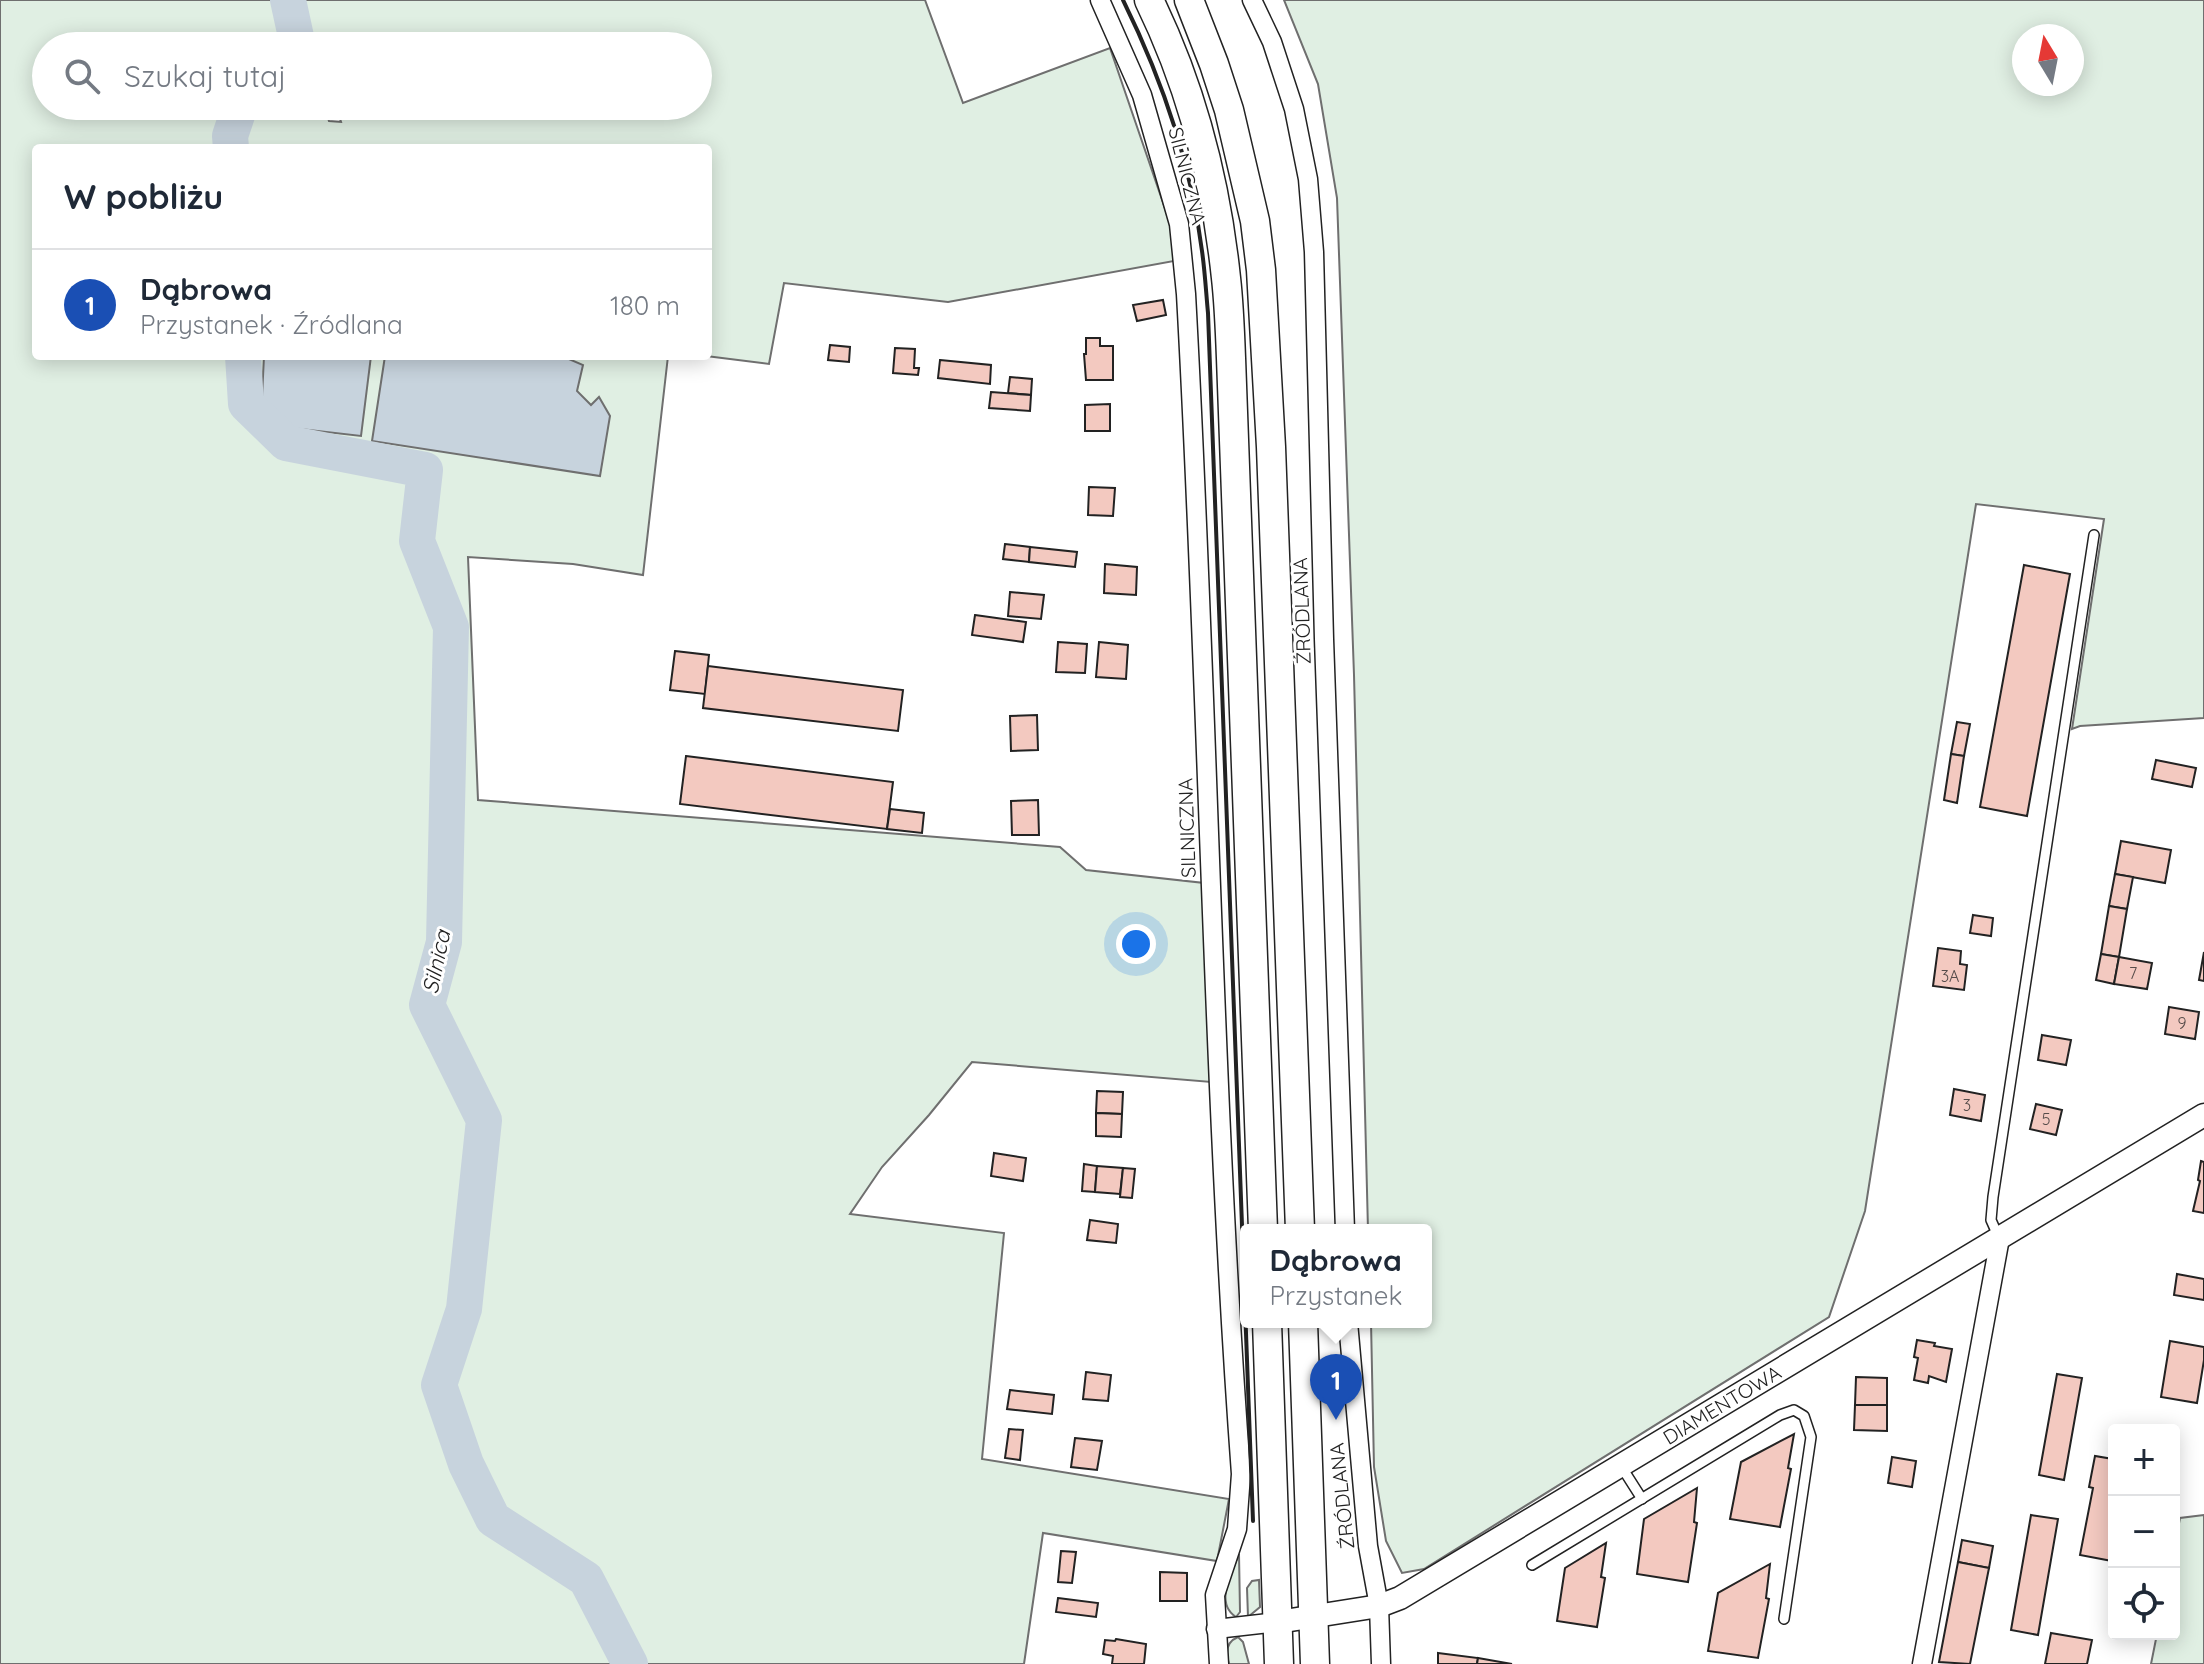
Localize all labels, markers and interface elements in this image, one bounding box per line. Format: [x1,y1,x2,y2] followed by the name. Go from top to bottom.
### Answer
[2012,24,2084,96] north arrow
[32,32,712,120] search box
[60,54,104,98] icon: search
[124,57,286,95] text: Szukaj tutaj
[1163,124,1212,227] street label: SILNICZNA
[64,175,223,218] text: W pobliżu
[140,270,272,308] text: Dąbrowa
[85,289,95,322] text: 1
[610,289,680,322] text: 180 m
[140,308,403,341] text: Przystanek · Źródlana
[1287,557,1316,665] street label: ŹRÓDLANA
[1172,778,1201,878] street label: SILNICZNA
[1116,924,1156,964] your location
[416,926,457,996] water label: Silnica
[2129,963,2137,983] house number: 7
[1941,966,1959,986] house number: 3A
[2178,1013,2187,1033] house number: 9
[1963,1095,1971,1115] house number: 3
[2042,1109,2050,1129] house number: 5
[1240,1224,1432,1328] popup
[1270,1241,1402,1279] text: Dąbrowa
[1270,1279,1402,1312] text: Przystanek
[1310,1354,1362,1420] pin: 1
[1658,1359,1785,1450] street label: DIAMENTOWA
[2108,1424,2180,1640] map controls
[2108,1424,2180,1496] button: +
[1323,1441,1360,1551] street label: ŹRÓDLANA
[2108,1496,2180,1568] button: −
[2108,1568,2180,1640] button: locate

